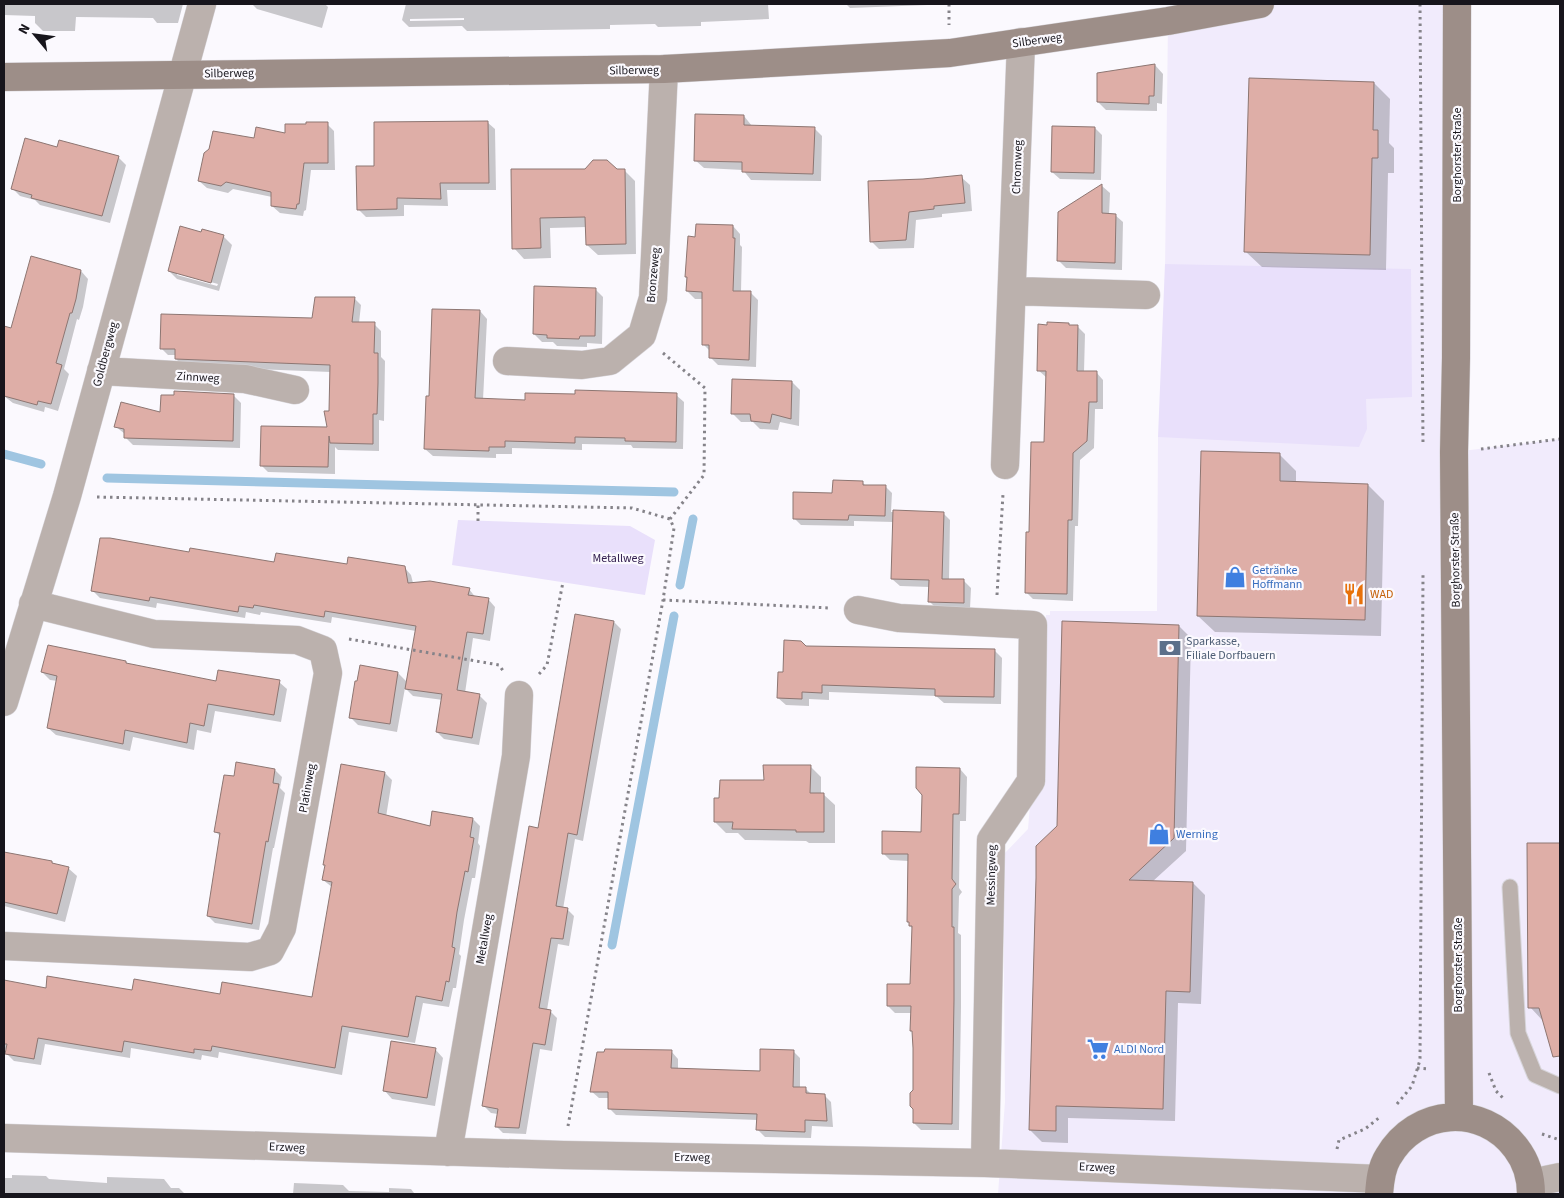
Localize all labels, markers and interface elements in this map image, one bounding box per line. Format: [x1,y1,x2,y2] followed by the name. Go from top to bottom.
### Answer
[10,10,60,60] north arrow
[14,20,36,38] text: N
[1011,29,1063,52] street label: Silberweg
[609,62,659,79] street label: Silberweg
[204,65,254,82] street label: Silberweg
[1449,107,1466,202] street label: Borghorster Straße
[1008,140,1027,194] street label: Chromweg
[643,247,664,303] street label: Bronzeweg
[89,320,122,389] street label: Goldbergweg
[176,368,220,387] street label: Zinnweg
[1446,512,1465,608] street label: Borghorster Straße
[593,550,644,567] park label: Metallweg
[1252,562,1302,593] place label: Getränke Hoffmann
[1222,564,1248,590] shop icon: Getränke Hoffmann
[1341,581,1367,607] restaurant icon: WAD
[1370,586,1393,603] place label: WAD
[1186,633,1276,664] place label: Sparkasse, Filiale Dorfbauern
[1157,635,1183,661] bank icon: Sparkasse, Filiale Dorfbauern
[295,762,320,814] street label: Platinweg
[1146,821,1172,847] shop icon: Werning
[1176,826,1218,843] place label: Werning
[982,845,1001,906] street label: Messingweg
[472,912,497,966] street label: Metallweg
[1450,917,1467,1012] street label: Borghorster Straße
[1085,1036,1111,1062] supermarket icon: ALDI Nord
[1114,1041,1164,1058] place label: ALDI Nord
[269,1138,305,1157] street label: Erzweg
[674,1149,710,1166] street label: Erzweg
[1079,1158,1115,1177] street label: Erzweg

